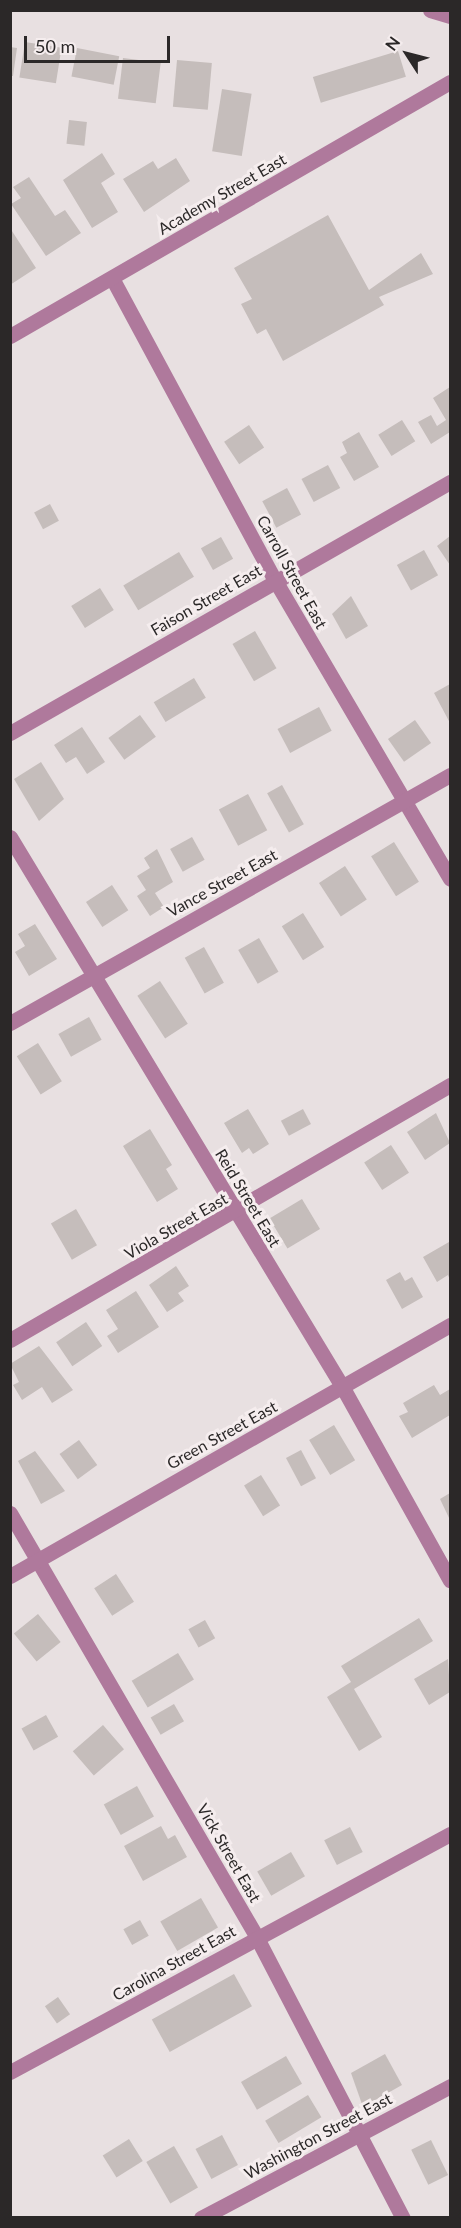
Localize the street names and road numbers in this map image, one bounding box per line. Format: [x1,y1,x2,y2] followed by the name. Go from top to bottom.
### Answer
[154,149,290,239] street label: Academy Street East
[253,512,331,632] street label: Carroll Street East
[147,561,265,639] street label: Faison Street East
[164,845,280,921] street label: Vance Street East
[211,1146,285,1250] street label: Reid Street East
[121,1189,231,1263] street label: Viola Street East
[164,1397,280,1473] street label: Green Street East
[193,1800,265,1906] street label: Vick Street East
[109,1921,239,2005] street label: Carolina Street East
[241,2089,395,2183] street label: Washington Street East

